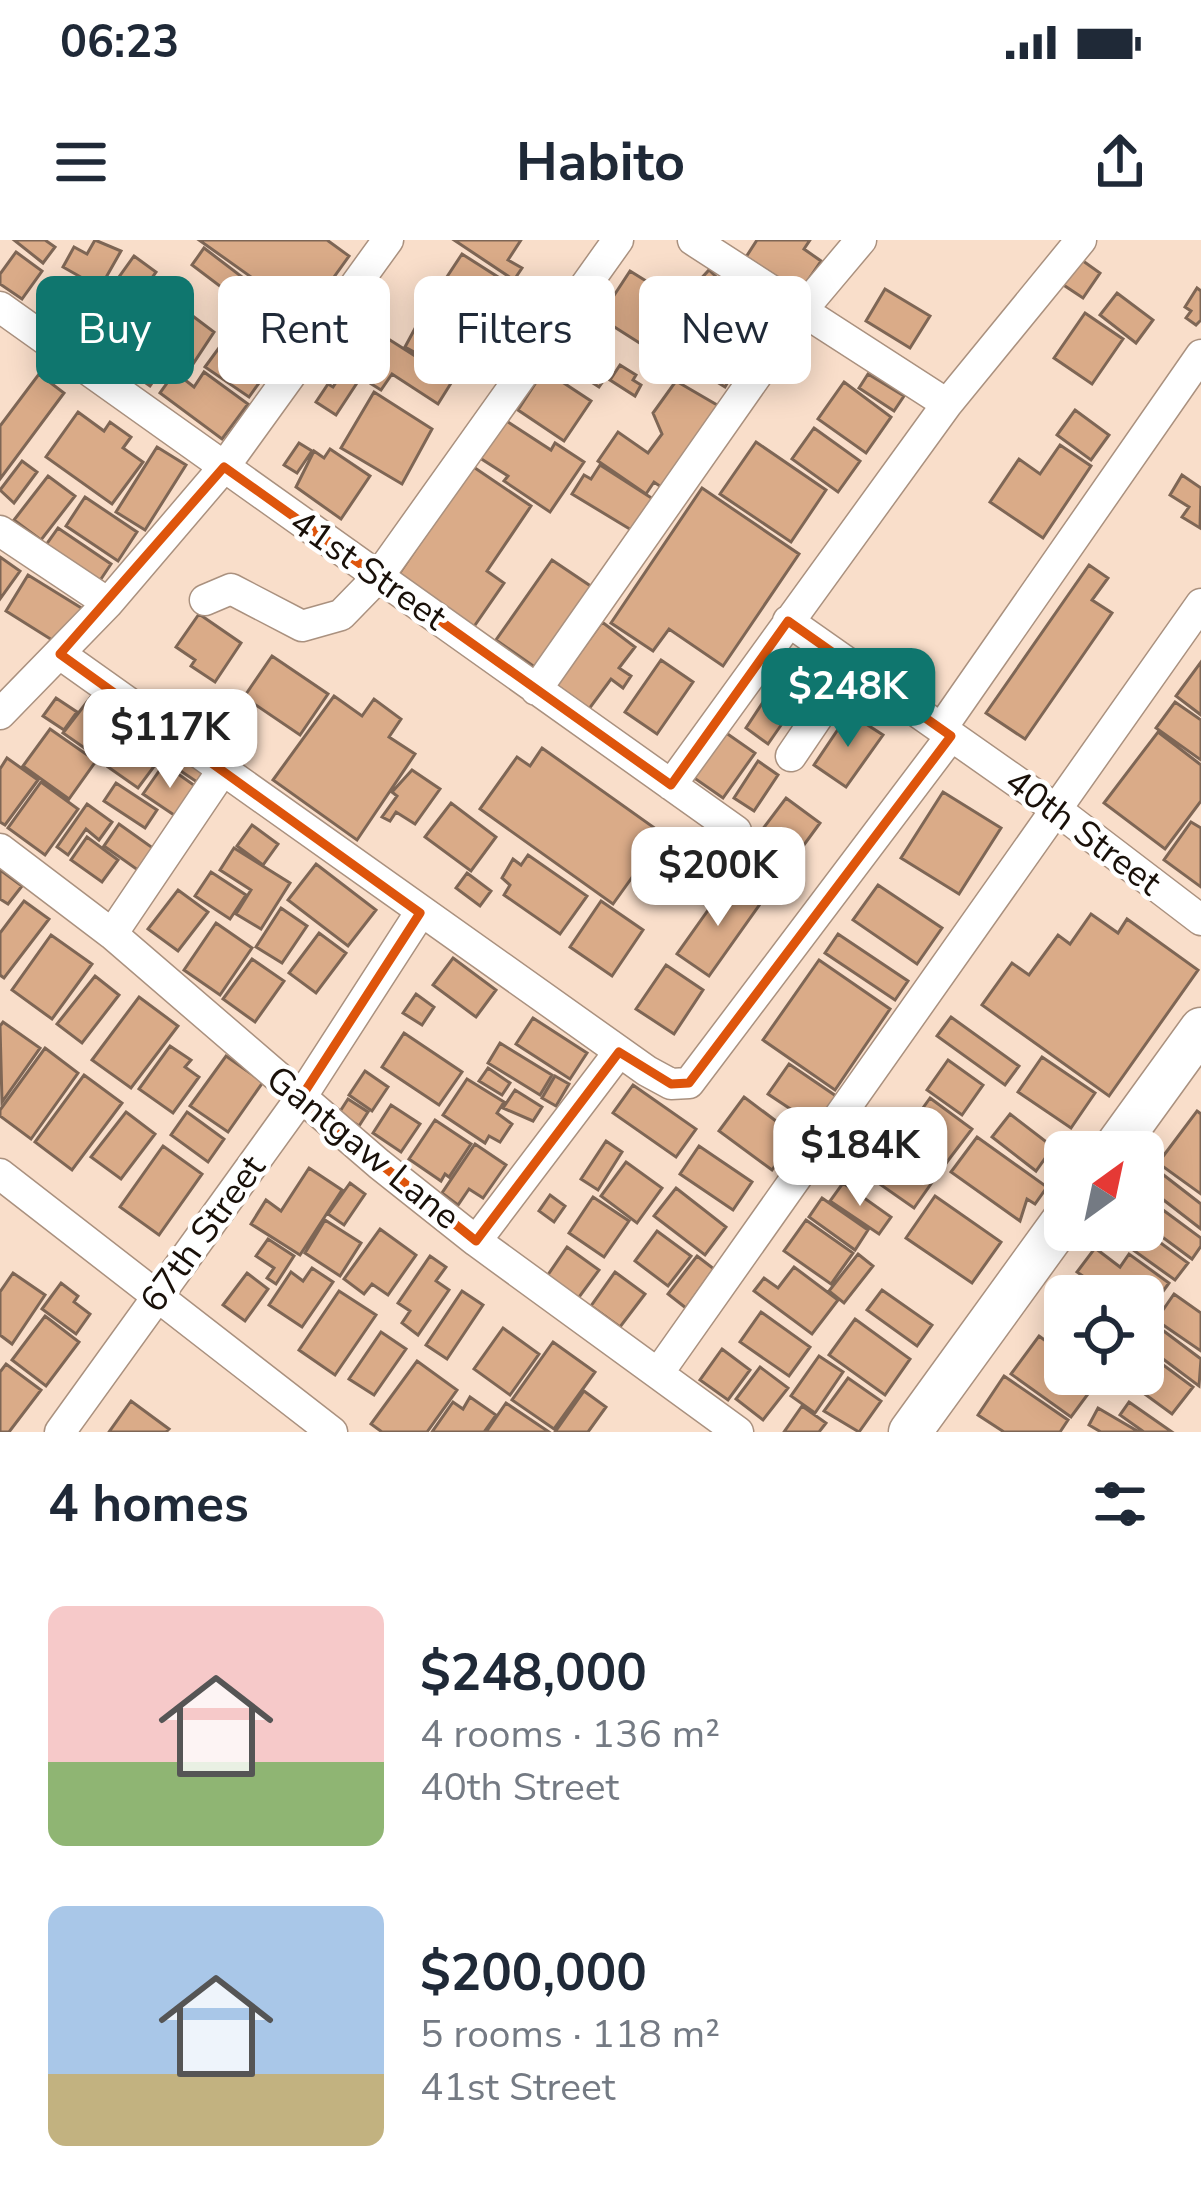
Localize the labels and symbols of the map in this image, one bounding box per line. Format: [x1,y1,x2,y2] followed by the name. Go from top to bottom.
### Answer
[280,498,456,642] street label: 41st Street
[764,648,932,750] pin: $248K
[86,689,254,791] pin: $117K
[995,757,1171,907] street label: 40th Street
[634,827,802,929] pin: $200K
[256,1055,470,1241] street label: Gantgaw Lane
[776,1107,944,1209] pin: $184K
[1044,1131,1164,1251] north arrow
[129,1145,277,1323] street label: 67th Street

